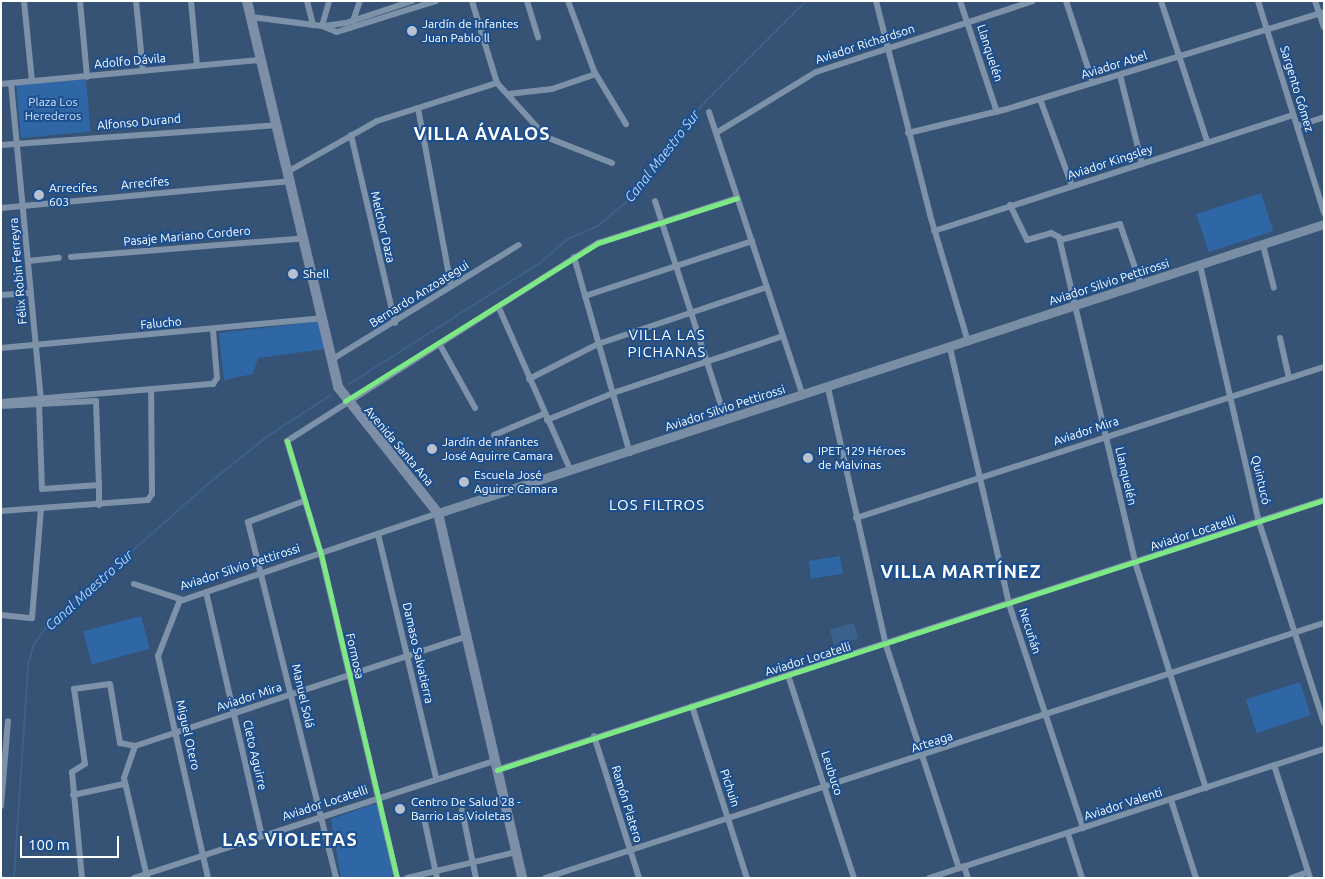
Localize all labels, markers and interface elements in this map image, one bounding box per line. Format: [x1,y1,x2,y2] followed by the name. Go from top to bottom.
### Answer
[422,17,519,45] place label: Jardín de Infantes Juan Pablo ll
[814,21,916,67] street label: Aviador Richardson
[974,23,1006,83] street label: Llanquelén
[406,25,418,37] marker: Jardín de Infantes Juan Pablo ll
[1277,44,1317,134] street label: Sargento Gómez
[1079,48,1149,82] street label: Aviador Abel
[93,51,167,71] street label: Adolfo Dávila
[25,95,81,123] park label: Plaza Los Herederos
[621,107,703,205] water label: Canal Maestro Sur
[96,111,182,133] street label: Alfonso Durand
[412,122,552,144] district label: VILLA ÁVALOS
[1066,141,1154,183] street label: Aviador Kingsley
[120,174,170,192] street label: Arrecifes
[49,181,97,209] place label: Arrecifes 603
[33,189,45,201] marker: Arrecifes 603
[368,190,398,264] street label: Melchor Daza
[6,217,30,325] street label: Félix Robin Ferreyra
[123,223,251,249] street label: Pasaje Mariano Cordero
[1047,256,1171,308] street label: Aviador Silvio Pettirossi
[367,258,471,330] street label: Bernardo Anzoategui
[303,267,329,281] place label: Shell
[287,268,299,280] marker: Shell
[140,314,182,332] street label: Falucho
[627,325,707,360] district label: VILLA LAS PICHANAS
[663,382,787,434] street label: Aviador Silvio Pettirossi
[361,403,437,489] street label: Avenida Santa Ana
[1051,414,1121,448] street label: Aviador Mira
[442,435,553,463] place label: Jardín de Infantes José Aguirre Camara
[426,443,438,455] marker: Jardín de Infantes José Aguirre Camara
[818,444,906,472] place label: IPET 129 Héroes de Malvinas
[1112,445,1140,507] street label: Llanquelén
[802,452,814,464] marker: IPET 129 Héroes de Malvinas
[1248,454,1274,506] street label: Quintucó
[474,468,558,496] place label: Escuela José Aguirre Camara
[458,476,470,488] marker: Escuela José Aguirre Camara
[608,496,706,514] district label: LOS FILTROS
[1148,512,1238,554] street label: Aviador Locatelli
[178,541,302,593] street label: Aviador Silvio Pettirossi
[42,546,136,634] water label: Canal Maestro Sur
[879,560,1043,582] district label: VILLA MARTÍNEZ
[399,601,437,705] street label: Damaso Salvatierra
[1016,606,1044,656] street label: Necuñán
[343,632,367,680] street label: Formosa
[763,639,853,679] street label: Aviador Locatelli
[289,662,317,730] street label: Manuel Solá
[214,680,284,714] street label: Aviador Mira
[173,698,203,772] street label: Miguel Otero
[240,718,270,792] street label: Cleto Aguirre
[909,729,955,755] street label: Arteaga
[818,749,846,797] street label: Leubuco
[608,764,646,844] street label: Ramón Platero
[717,767,743,809] street label: Pichuin
[280,782,370,824] street label: Aviador Locatelli
[1082,785,1164,823] street label: Aviador Valenti
[411,795,521,823] place label: Centro De Salud 28 - Barrio Las Violetas
[393,802,407,816] marker: Centro De Salud 28 - Barrio Las Violetas
[22,826,121,858] scale bar
[221,828,359,850] district label: LAS VIOLETAS
[28,836,70,853] text: 100 m

